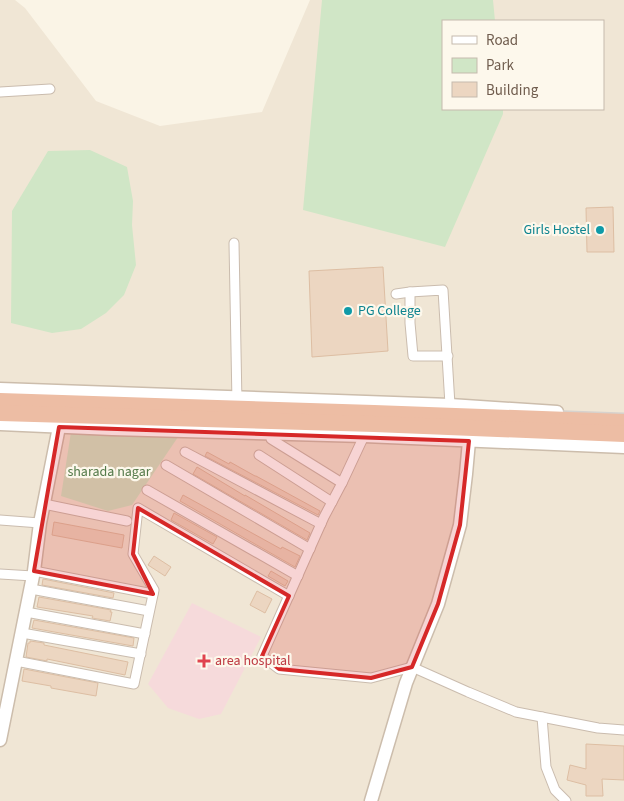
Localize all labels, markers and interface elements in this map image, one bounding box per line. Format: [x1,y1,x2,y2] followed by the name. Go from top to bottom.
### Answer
[442,20,604,110] legend
[486,30,518,51] text: Road
[486,55,515,76] text: Park
[486,80,539,101] text: Building
[523,220,590,240] place label: Girls Hostel
[594,224,606,236] marker: Girls Hostel
[358,301,421,321] place label: PG College
[342,305,354,317] marker: PG College
[67,462,151,482] park label: sharada nagar
[215,651,291,671] place label: area hospital
[197,654,211,668] marker: area hospital

